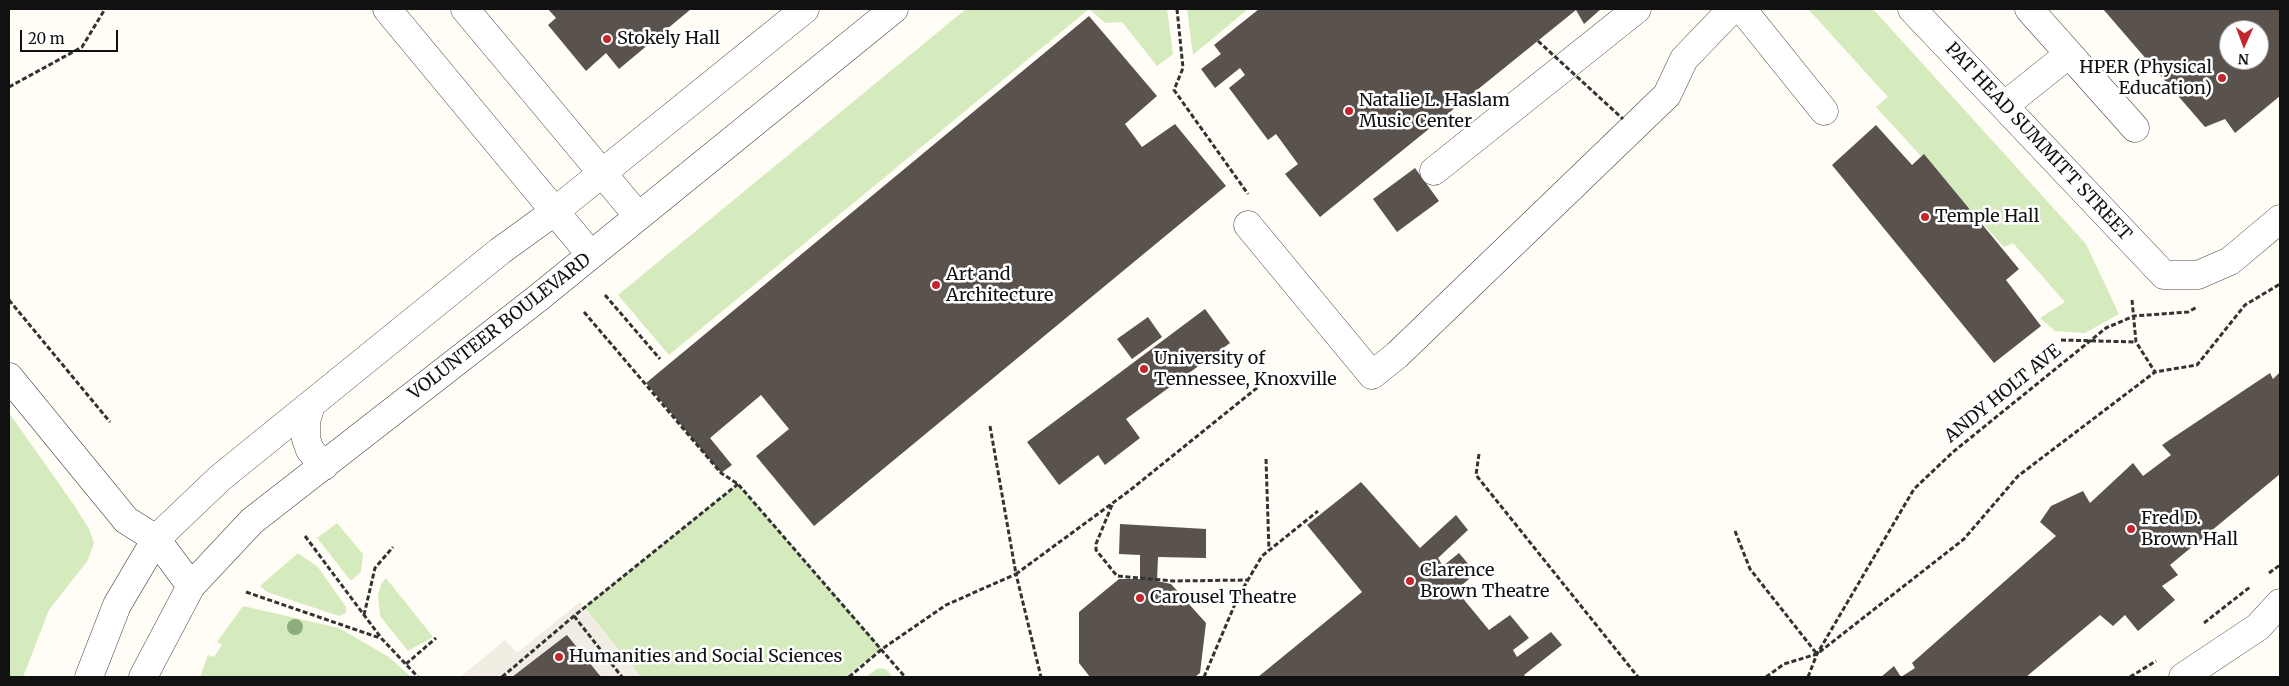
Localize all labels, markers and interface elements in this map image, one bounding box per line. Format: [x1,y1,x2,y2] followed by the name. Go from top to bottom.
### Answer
[22,20,120,52] scale bar
[2219,20,2269,70] north arrow
[617,28,720,50] place label: Stokely Hall
[28,29,65,48] text: 20 m
[601,33,613,45] marker: Stokely Hall
[1940,38,2136,246] street label: PAT HEAD SUMMITT STREET
[2238,50,2249,68] text: N
[2079,57,2212,100] place label: HPER (Physical Education)
[2216,72,2228,84] marker: HPER (Physical Education)
[1359,90,1510,132] place label: Natalie L. Haslam Music Center
[1343,105,1355,117] marker: Natalie L. Haslam Music Center
[1935,206,2039,228] place label: Temple Hall
[1919,211,1931,223] marker: Temple Hall
[405,249,595,405] street label: VOLUNTEER BOULEVARD
[946,264,1053,306] place label: Art and Architecture
[930,279,942,291] marker: Art and Architecture
[1940,340,2066,448] street label: ANDY HOLT AVE
[1154,348,1337,390] place label: University of Tennessee, Knoxville
[1138,363,1150,375] marker: University of Tennessee, Knoxville
[2141,508,2238,550] place label: Fred D. Brown Hall
[2125,523,2137,535] marker: Fred D. Brown Hall
[1420,560,1549,602] place label: Clarence Brown Theatre
[1404,575,1416,587] marker: Clarence Brown Theatre
[1150,587,1296,609] place label: Carousel Theatre
[1134,592,1146,604] marker: Carousel Theatre
[569,646,842,668] place label: Humanities and Social Sciences
[553,651,565,663] marker: Humanities and Social Sciences

